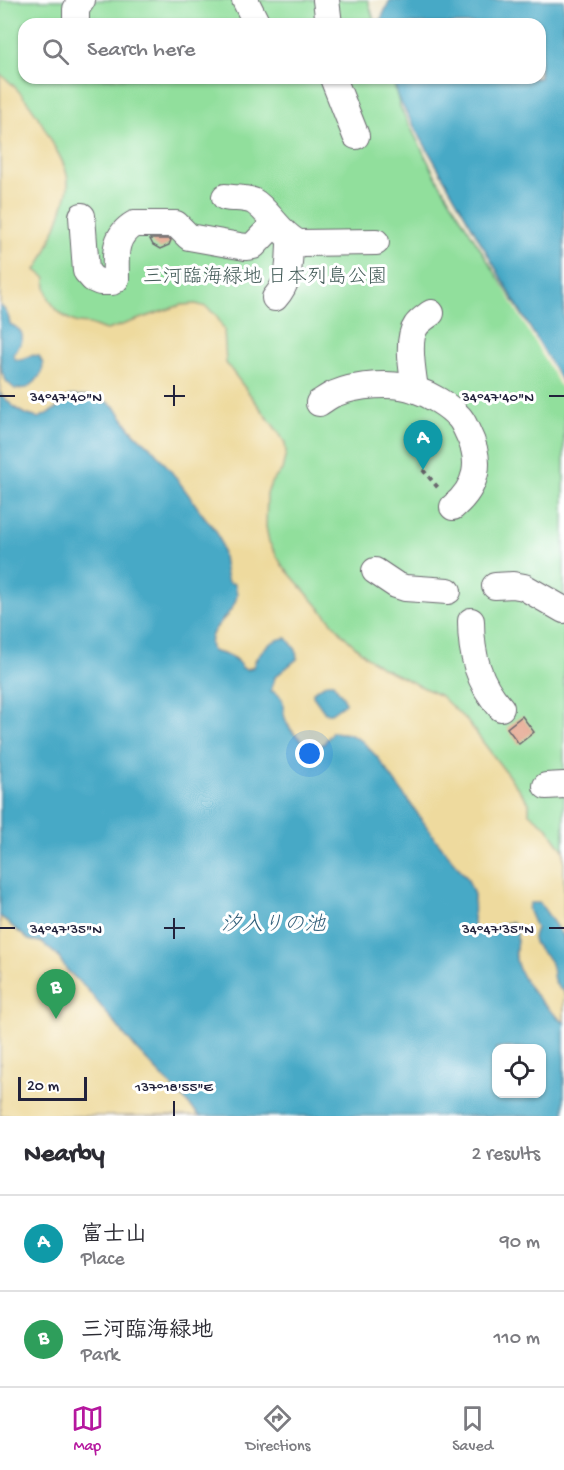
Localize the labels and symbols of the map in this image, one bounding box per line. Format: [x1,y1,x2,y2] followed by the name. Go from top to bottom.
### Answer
[143,265,387,290] park label: 三河臨海緑地 日本列島公園
[29,389,102,407] text: 34°47'40"N
[461,389,534,407] text: 34°47'40"N
[404,420,442,470] pin: A
[295,739,324,768] your location
[221,913,326,939] water label: 汐入りの池
[29,921,102,939] text: 34°47'35"N
[461,921,534,939] text: 34°47'35"N
[36,970,76,1019] pin: B
[18,1074,87,1102] scale bar
[134,1079,214,1097] text: 137°18'55"E

